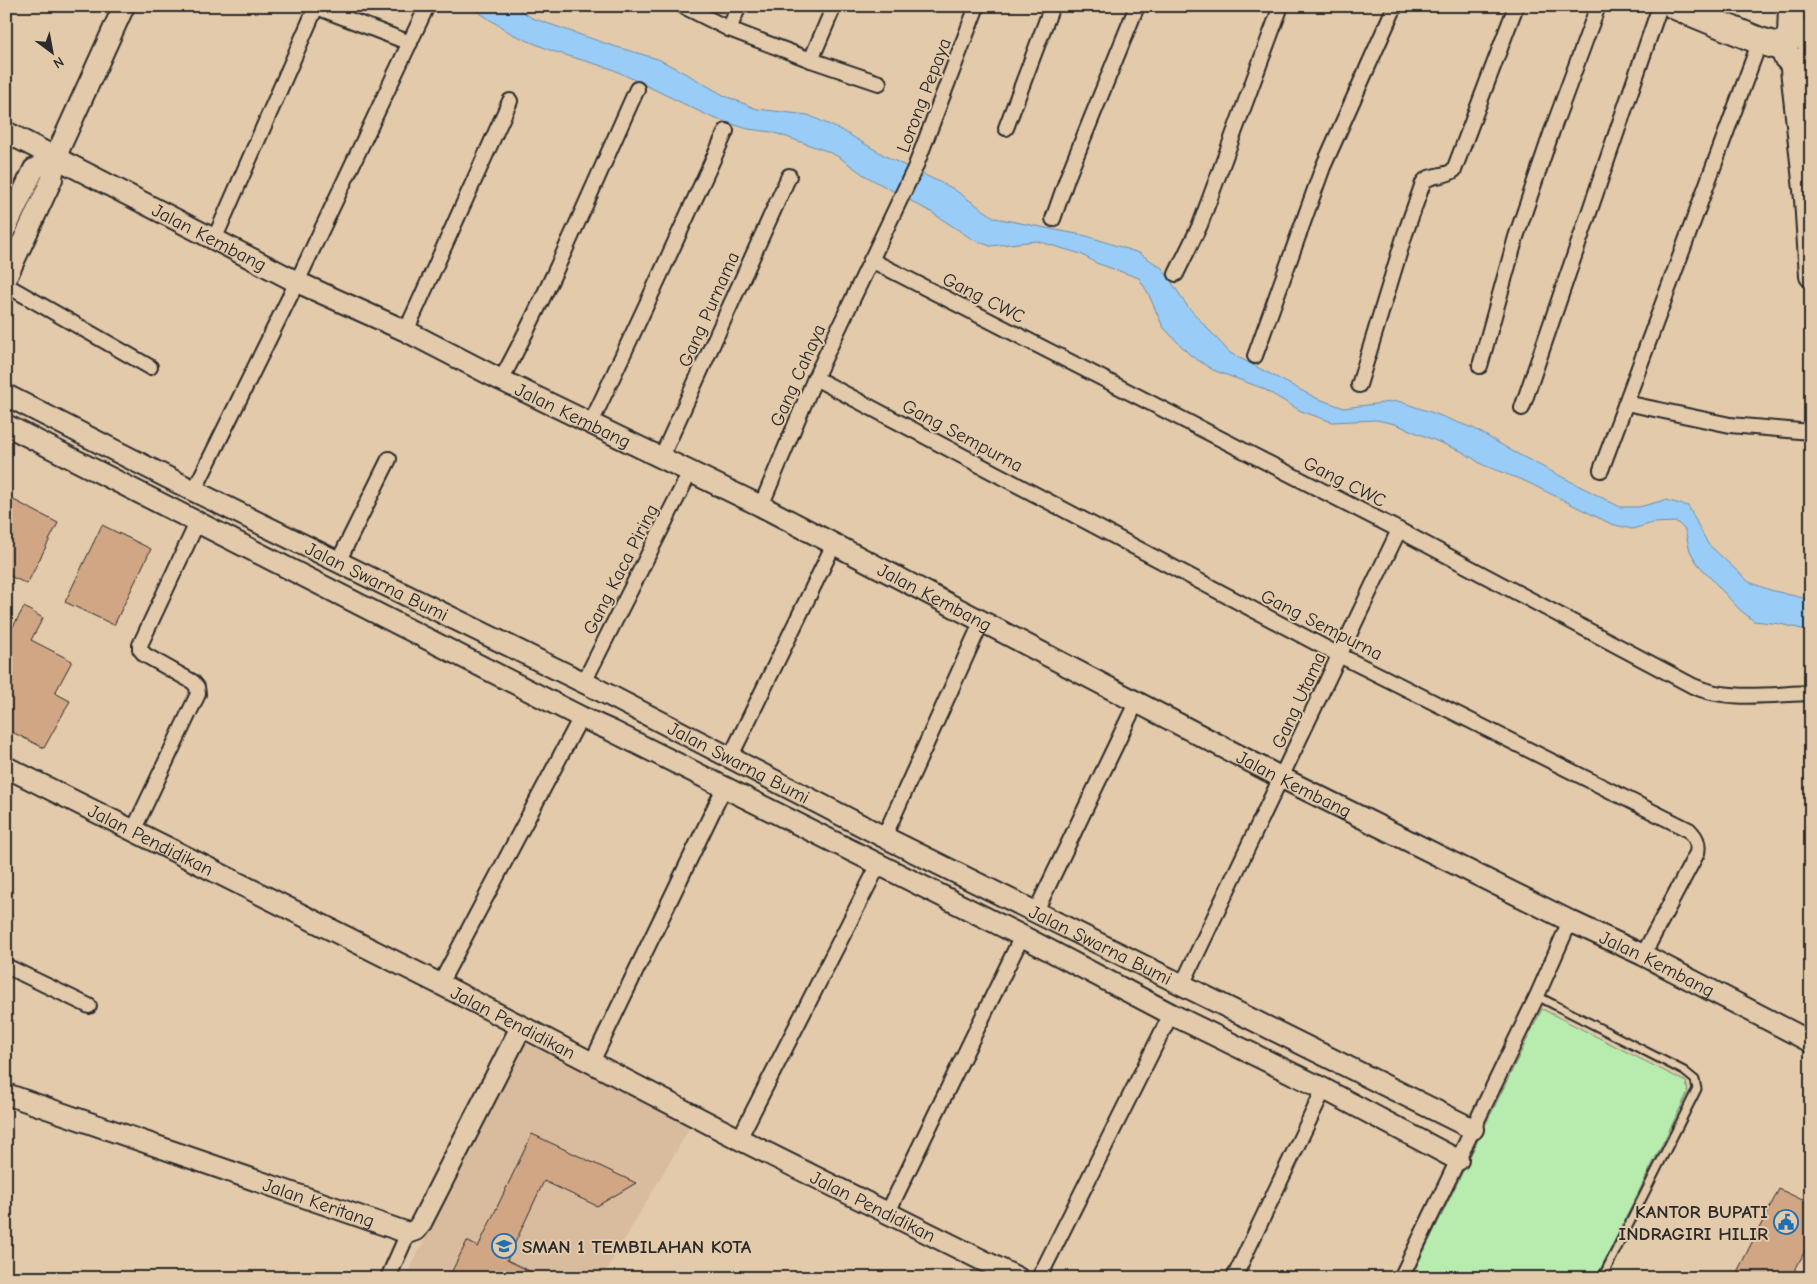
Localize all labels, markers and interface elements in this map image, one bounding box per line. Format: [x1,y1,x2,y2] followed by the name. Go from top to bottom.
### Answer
[28,28,78,78] north arrow
[892,35,956,156] street label: Lorong Pepaya
[50,53,67,72] text: N
[148,199,270,276] street label: Jalan Kembang
[674,248,744,371] street label: Gang Purnama
[939,268,1029,328] street label: Gang CWC
[766,321,830,430] street label: Gang Cahaya
[511,379,634,453] street label: Jalan Kembang
[898,395,1027,477] street label: Gang Sempurna
[1300,452,1390,512] street label: Gang CWC
[579,501,663,638] street label: Gang Kaca Piring
[301,537,452,626] street label: Jalan Swarna Bumi
[874,559,995,637] street label: Jalan Kembang
[1257,585,1386,665] street label: Gang Sempurna
[1267,649,1331,752] street label: Gang Utama
[664,717,813,809] street label: Jalan Swarna Bumi
[1233,746,1355,823] street label: Jalan Kembang
[84,800,217,881] street label: Jalan Pendidikan
[1025,901,1175,990] street label: Jalan Swarna Bumi
[1596,926,1718,1002] street label: Jalan Kembang
[447,982,579,1064] street label: Jalan Pendidikan
[806,1166,939,1247] street label: Jalan Pendidikan
[260,1174,377,1233] street label: Jalan Keritang
[1618,1201,1768,1245] place label: KANTOR BUPATI INDRAGIRI HILIR
[1773,1209,1799,1235] public building icon: KANTOR BUPATI INDRAGIRI HILIR
[491,1233,517,1259] school or university icon: SMAN 1 TEMBILAHAN KOTA
[522,1236,752,1258] place label: SMAN 1 TEMBILAHAN KOTA

